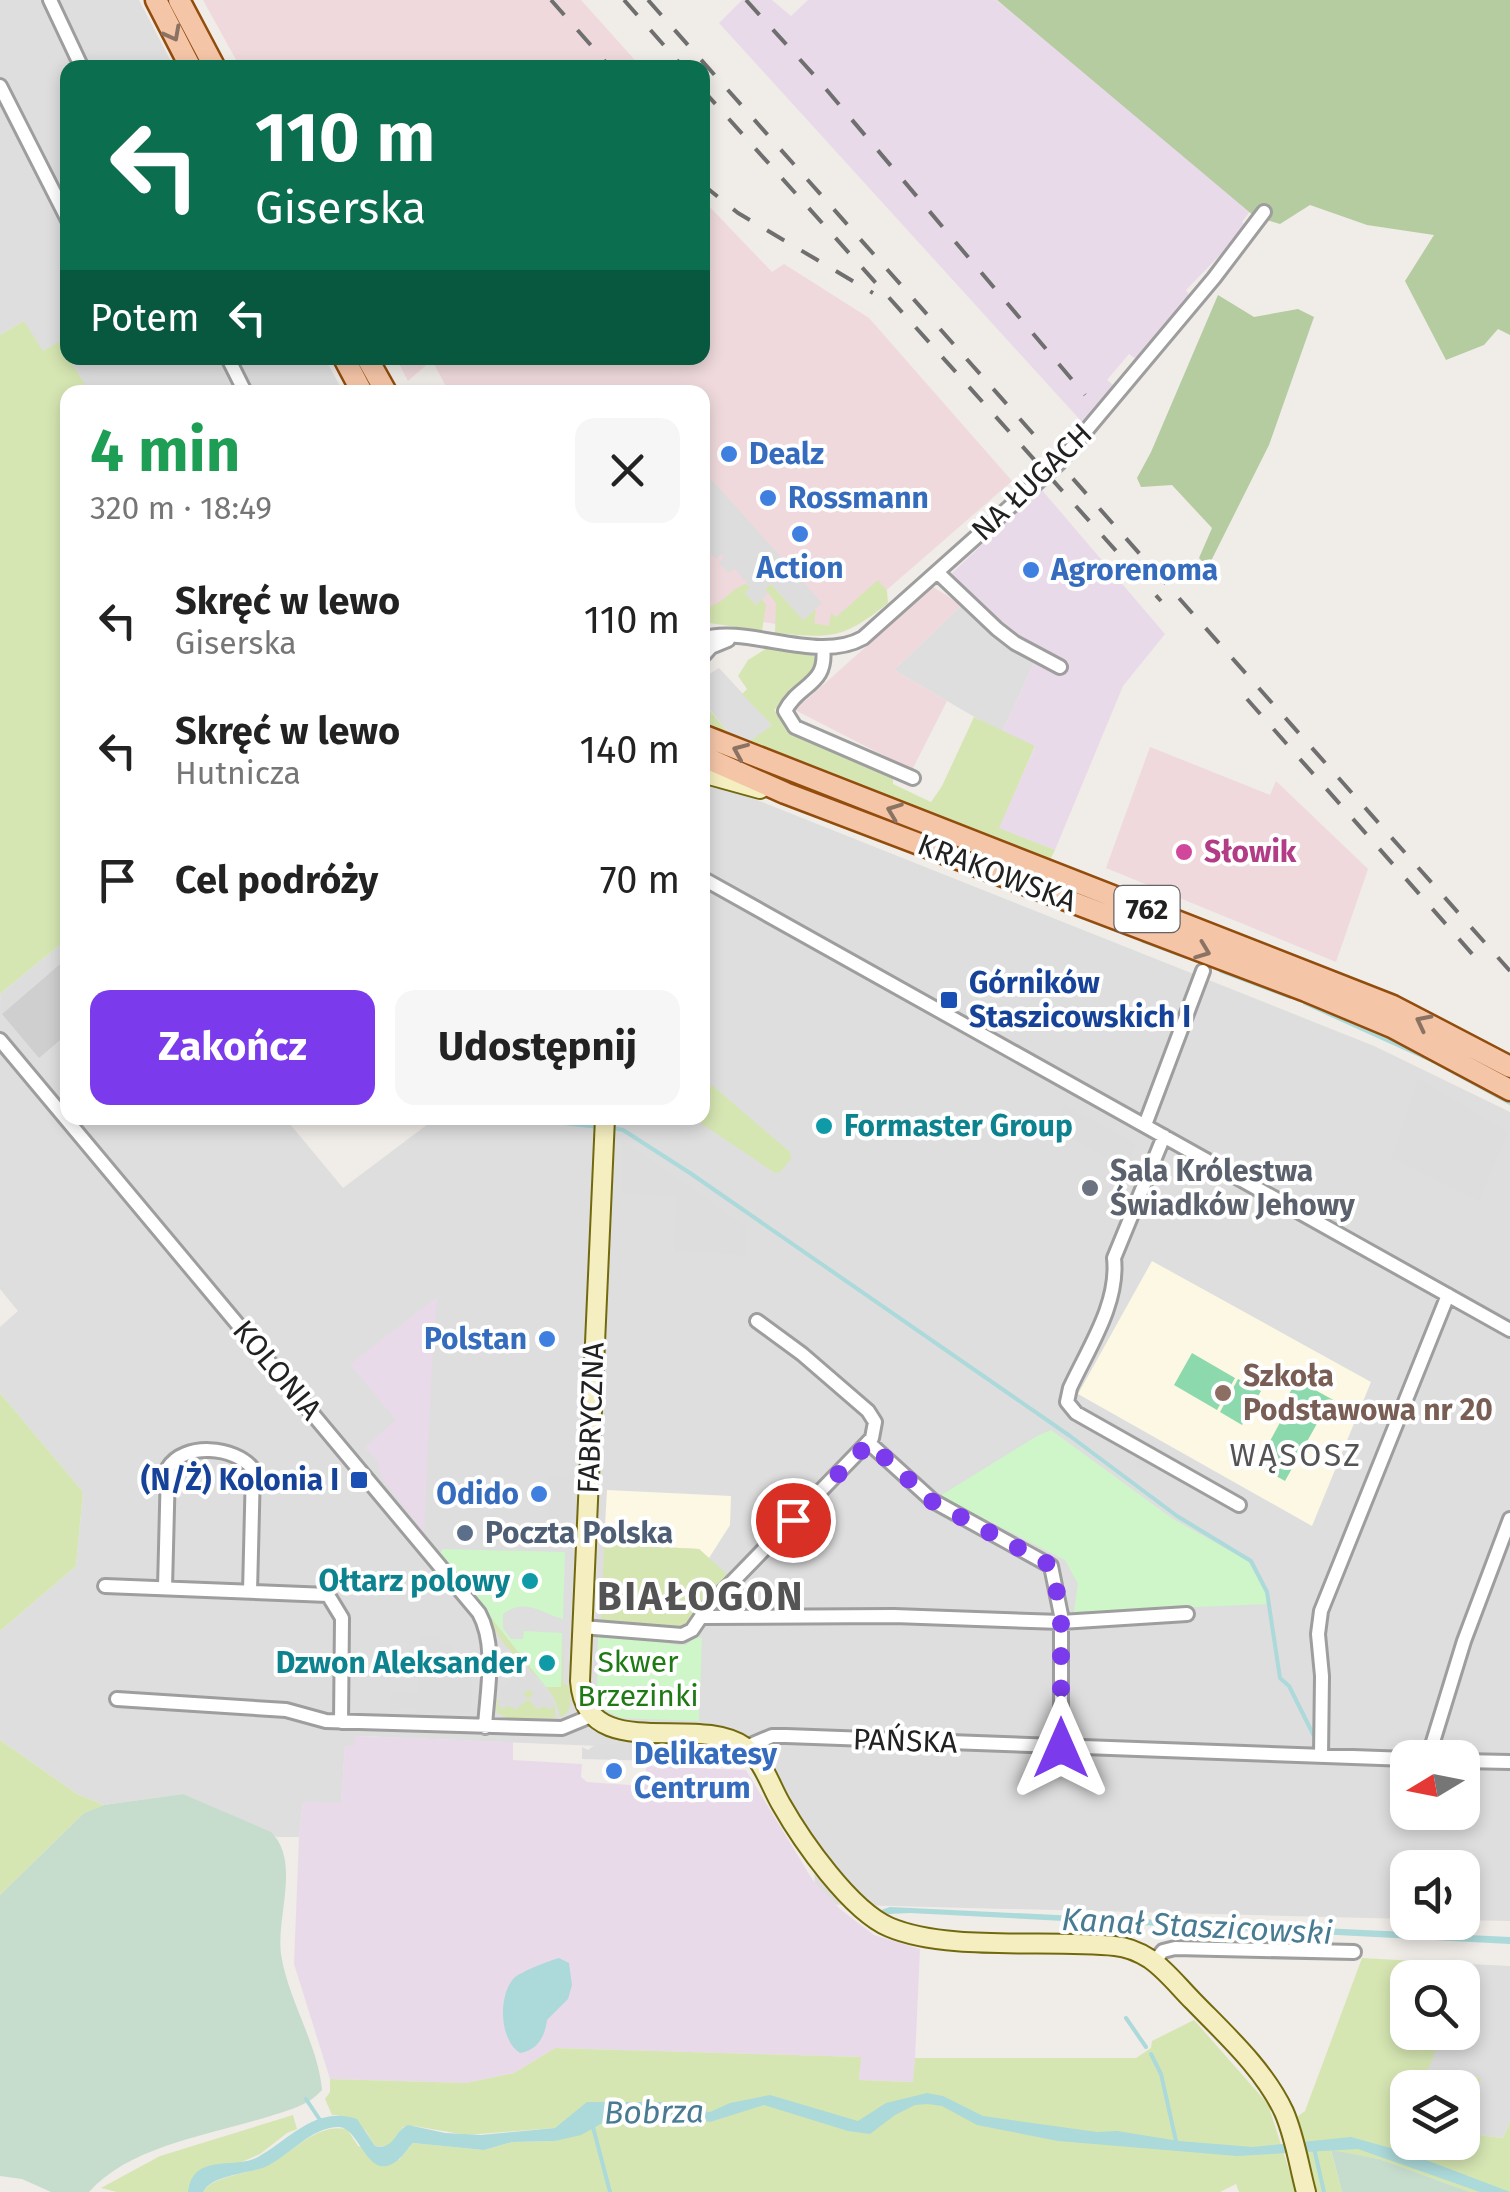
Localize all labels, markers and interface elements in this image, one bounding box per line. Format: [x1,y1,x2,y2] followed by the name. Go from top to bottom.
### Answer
[161,23,181,41] one-way arrow
[255,96,435,180] text: 110 m
[90,100,220,230] icon: left
[255,181,426,235] text: Giserska
[220,290,275,345] icon: left
[90,295,200,341] text: Potem
[90,415,240,487] text: 4 min
[964,416,1100,548] street label: NA ŁUGACH
[575,418,680,523] button: close
[749,436,824,472] place label: Dealz
[718,443,740,465] marker: Dealz
[788,480,929,516] place label: Rossmann
[757,487,779,509] marker: Rossmann
[90,489,272,527] text: 320 m · 18:49
[789,523,811,545] marker: Action
[756,550,843,586] place label: Action
[1050,552,1218,588] place label: Agrorenoma
[1020,559,1042,581] marker: Agrorenoma
[175,578,400,624] text: Skręć w lewo
[90,593,145,648] icon: left
[584,597,680,643] text: 110 m
[175,624,297,662] text: Giserska
[175,708,400,754] text: Skręć w lewo
[90,723,145,778] icon: left
[579,727,680,773] text: 140 m
[732,743,750,763] one-way arrow
[175,754,301,792] text: Hutnicza
[887,802,904,823] one-way arrow
[913,826,1082,920] street label: KRAKOWSKA
[1204,834,1297,870] place label: Słowik
[1173,841,1195,863] marker: Słowik
[90,853,145,908] icon: arrive
[175,857,378,903] text: Cel podróży
[600,857,680,903] text: 70 m
[1114,886,1180,932] road number: 762
[1194,940,1211,960] one-way arrow
[969,965,1191,1035] place label: Górników Staszicowskich I
[938,989,960,1011] marker: Górników Staszicowskich I
[90,990,375,1105] button: Zakończ
[395,990,680,1105] button: Udostępnij
[1416,1015,1434,1034] one-way arrow
[844,1108,1073,1144] place label: Formaster Group
[813,1115,835,1137] marker: Formaster Group
[1110,1153,1355,1223] place label: Sala Królestwa Świadków Jehowy
[1079,1177,1101,1199] marker: Sala Królestwa Świadków Jehowy
[225,1313,330,1428] street label: KOLONIA
[424,1321,527,1357] place label: Polstan
[536,1328,558,1350] marker: Polstan
[570,1341,612,1494] street label: FABRYCZNA
[1243,1358,1493,1428] place label: Szkoła Podstawowa nr 20
[1212,1382,1234,1404] marker: Szkoła Podstawowa nr 20
[1229,1436,1363,1474] district label: WĄSOSZ
[141,1461,339,1498] place label: (N/Ż) Kolonia I
[348,1469,370,1491] marker: (N/Ż) Kolonia I
[436,1476,519,1512] place label: Odido
[751,1478,836,1563] pin
[528,1483,550,1505] marker: Odido
[766,1493,821,1548] icon: arrive
[485,1515,673,1551] place label: Poczta Polska
[454,1522,476,1544] marker: Poczta Polska
[319,1563,510,1599] place label: Ołtarz polowy
[519,1570,541,1592] marker: Ołtarz polowy
[597,1573,805,1621] district label: BIAŁOGON
[577,1644,699,1714] park label: Skwer Brzezinki
[276,1645,528,1681] place label: Dzwon Aleksander
[536,1652,558,1674] marker: Dzwon Aleksander
[1009,1696,1113,1800] position arrow
[852,1721,959,1761] street label: PAŃSKA
[634,1736,778,1806] place label: Delikatesy Centrum
[1390,1740,1480,1830] north arrow
[1390,1740,1480,2160] map controls
[603,1760,625,1782] marker: Delikatesy Centrum
[1390,1850,1480,1940] button: sound
[1060,1900,1334,1952] water label: Kanał Staszicowski
[1390,1960,1480,2050] button: search
[1390,2070,1480,2160] button: layers
[604,2092,704,2132] water label: Bobrza

